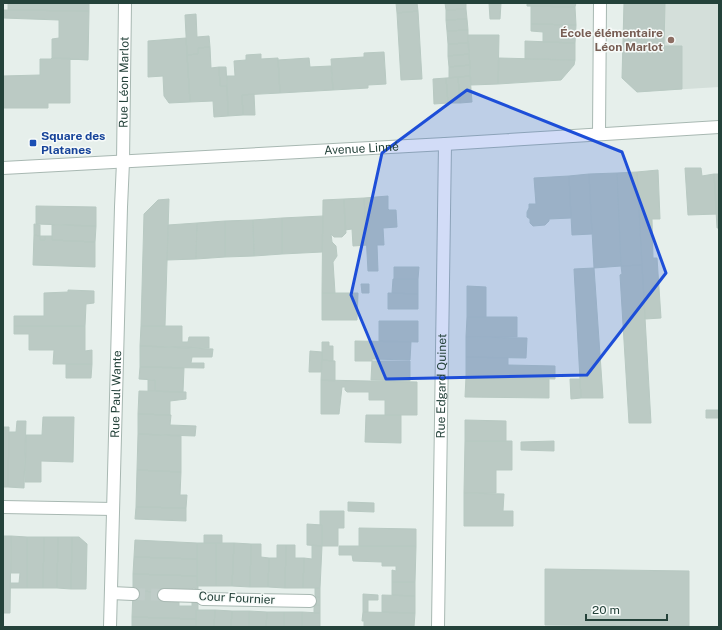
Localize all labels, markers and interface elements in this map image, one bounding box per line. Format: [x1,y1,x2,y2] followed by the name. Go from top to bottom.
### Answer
[560,26,663,54] place label: École élémentaire Léon Marlot
[666,35,676,45] marker: École élémentaire Léon Marlot
[116,36,132,128] street label: Rue Léon Marlot
[41,129,105,157] place label: Square des Platanes
[28,138,38,148] marker: Square des Platanes
[324,140,399,158] street label: Avenue Linné
[434,333,449,439] street label: Rue Edgard Quinet
[108,350,124,438] street label: Rue Paul Wante
[198,589,276,607] street label: Cour Fournier
[586,596,667,622] scale bar
[592,603,620,617] text: 20 m

